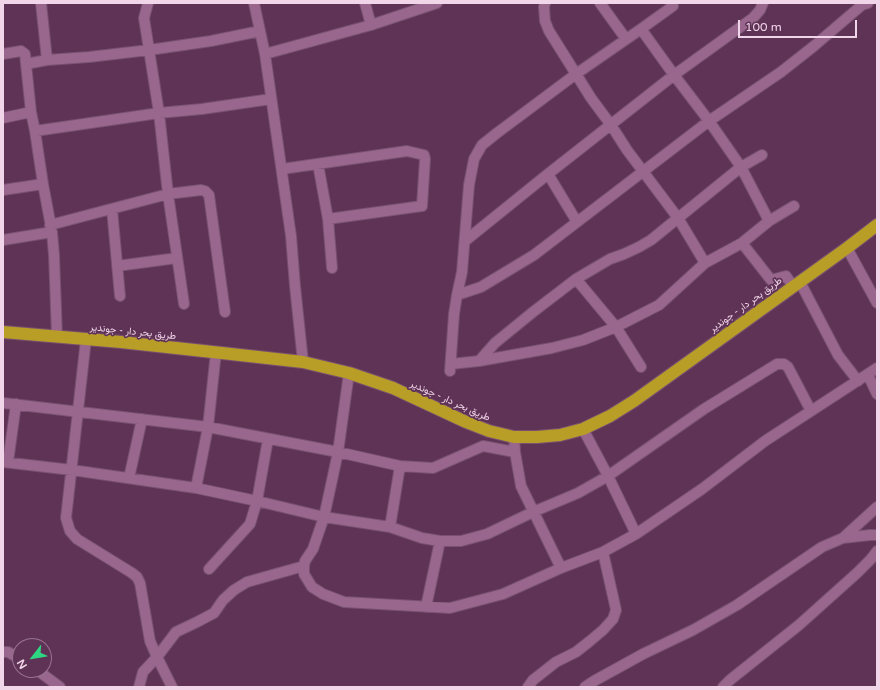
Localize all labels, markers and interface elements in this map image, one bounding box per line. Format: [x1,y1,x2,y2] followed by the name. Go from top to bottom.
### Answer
[740,12,859,38] scale bar
[745,20,782,34] text: 100 m
[707,275,785,335] street label: طريق بحر دار - جوندير
[89,322,177,342] street label: طريق بحر دار - جوندير
[408,378,492,424] street label: طريق بحر دار - جوندير
[12,638,52,678] north arrow
[14,657,30,671] text: N

